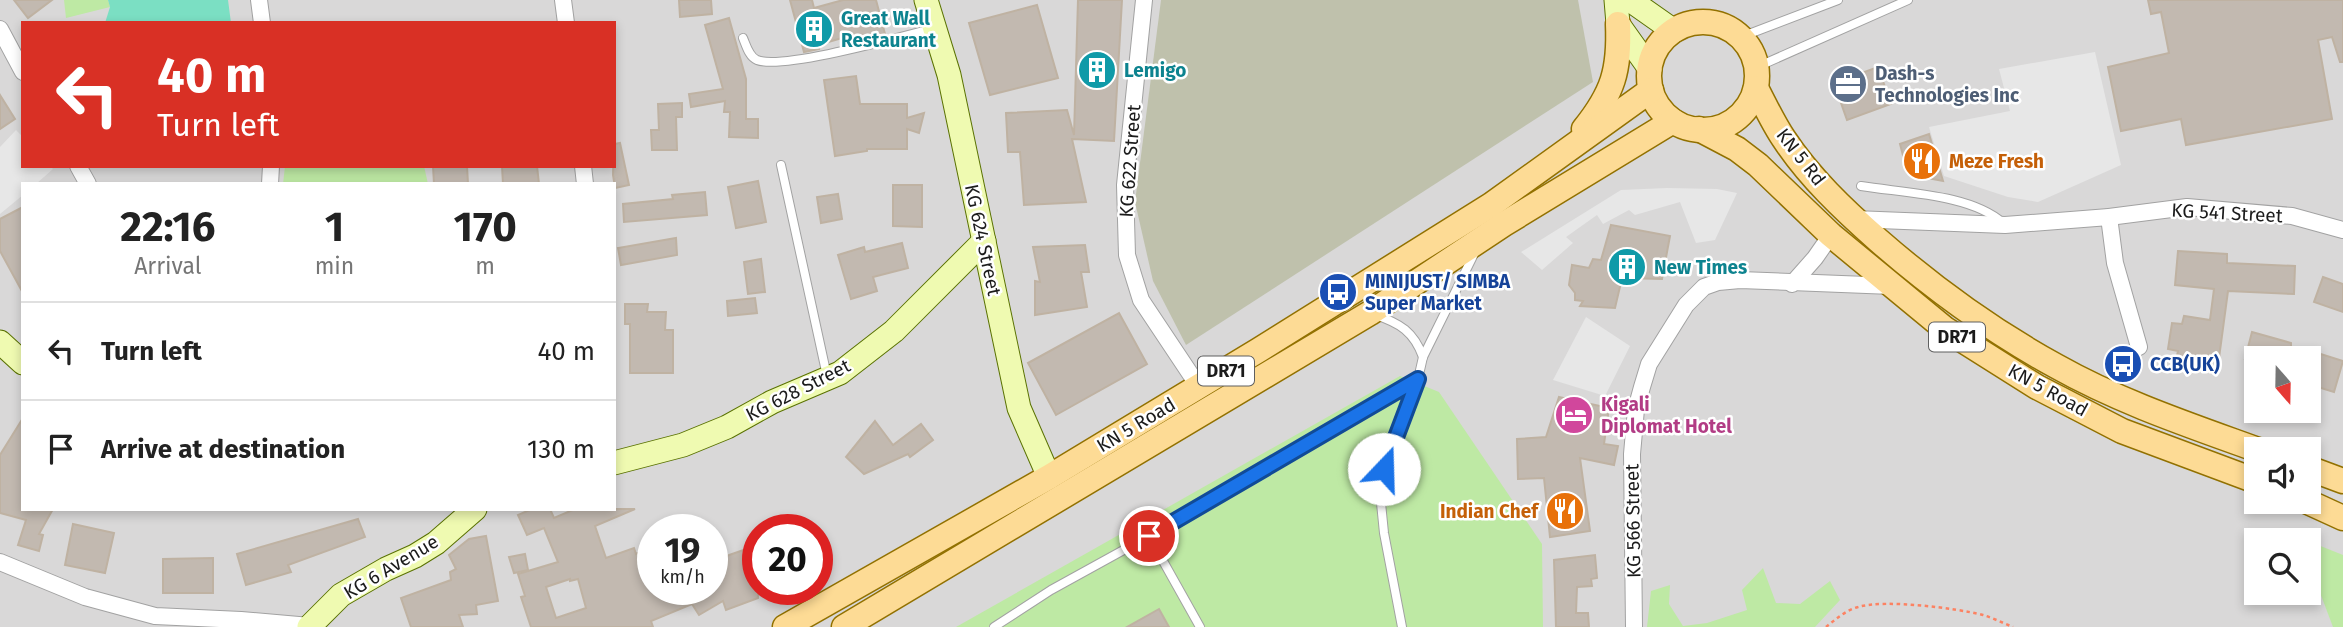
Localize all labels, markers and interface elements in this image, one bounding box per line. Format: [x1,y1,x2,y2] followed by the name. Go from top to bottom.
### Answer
[841,7,937,52] place label: Great Wall Restaurant
[793,8,835,50] building icon: Great Wall Restaurant
[157,46,266,105] text: 40 m
[42,49,133,140] icon: left
[1076,49,1118,91] building icon: Lemigo
[1124,59,1186,82] place label: Lemigo
[1875,62,2019,107] place label: Dash-s Technologies Inc
[1827,63,1869,105] office icon: Dash-s Technologies Inc
[1115,104,1145,218] street label: KG 622 Street
[157,106,279,144] text: Turn left
[1772,124,1830,190] street label: KN 5 Rd
[1901,140,1943,182] restaurant icon: Meze Fresh
[1949,150,2044,173] place label: Meze Fresh
[960,182,1006,298] street label: KG 624 Street
[2171,199,2283,227] street label: KG 541 Street
[120,202,215,252] text: 22:16
[325,202,344,252] text: 1
[454,202,517,252] text: 170
[1606,246,1648,288] building icon: New Times
[134,252,202,280] text: Arrival
[315,252,354,280] text: min
[475,252,495,280] text: m
[1654,256,1747,279] place label: New Times
[1365,270,1511,315] place label: MINIJUST/ SIMBA Super Market
[1317,271,1359,313] bus stop icon: MINIJUST/ SIMBA Super Market
[1929,323,1985,352] road number: DR71
[42,332,80,370] icon: left
[101,336,202,367] text: Turn left
[537,336,595,367] text: 40 m
[2102,343,2144,385] bus stop icon: CCB(UK)
[2244,346,2320,424] north arrow
[2244,346,2321,605] map controls
[2150,353,2220,376] place label: CCB(UK)
[742,354,854,426] street label: KG 628 Street
[1198,356,1254,386] road number: DR71
[2004,359,2092,421] street label: KN 5 Road
[1093,393,1179,457] street label: KN 5 Road
[1601,393,1732,438] place label: Kigali Diplomat Hotel
[1553,394,1595,436] hotel icon: Kigali Diplomat Hotel
[42,430,80,468] icon: arrive
[1347,432,1421,506] position arrow
[101,434,345,465] text: Arrive at destination
[527,434,595,465] text: 130 m
[2244,437,2321,514] button: sound
[1621,464,1645,578] street label: KG 566 Street
[1544,490,1586,532] restaurant icon: Indian Chef
[1440,500,1540,523] place label: Indian Chef
[1119,506,1179,566] pin
[742,514,833,605] speed limit sign: 20
[1130,517,1168,555] icon: arrive
[2244,528,2321,605] button: search
[665,529,700,571] text: 19
[340,530,442,604] street label: KG 6 Avenue
[660,566,705,588] text: km/h

